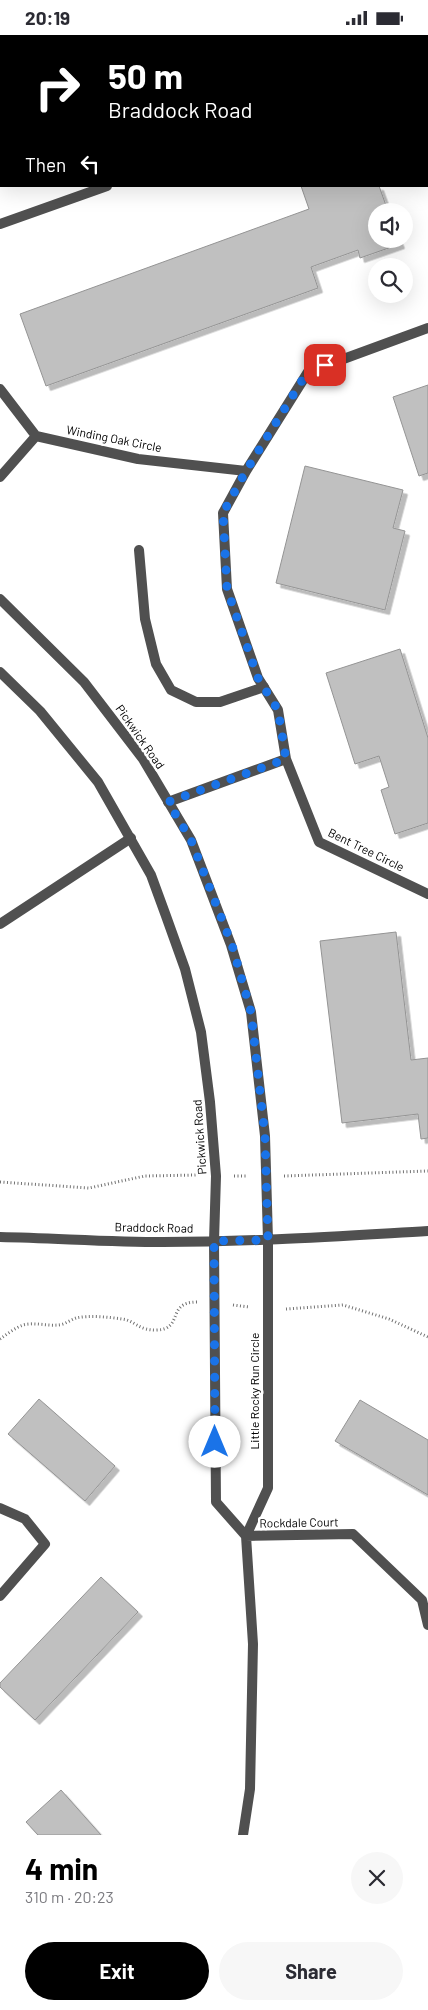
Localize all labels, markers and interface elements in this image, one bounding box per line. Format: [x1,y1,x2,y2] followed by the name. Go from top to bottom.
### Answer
[25,6,70,29] text: 20:19
[108,54,183,96] text: 50 m
[25,55,90,120] icon: right
[108,96,253,122] text: Braddock Road
[76,150,104,178] icon: left
[25,153,66,176] text: Then
[368,203,413,303] map controls
[368,203,413,248] button: sound
[368,258,413,303] button: search
[304,344,346,386] pin
[311,351,339,379] icon: arrive
[65,422,163,454] street label: Winding Oak Circle
[113,702,168,771] street label: Pickwick Road
[326,825,407,874] street label: Bent Tree Circle
[189,1099,209,1175] street label: Pickwick Road
[114,1219,194,1235] street label: Braddock Road
[247,1333,261,1449] street label: Little Rocky Run Circle
[188,1415,240,1467] position arrow
[259,1514,339,1530] street label: Rockdale Court
[25,1850,98,1886] text: 4 min
[351,1852,403,1904] button: close
[25,1887,114,1906] text: 310 m · 20:23
[25,1942,209,2000] button: Exit
[219,1942,403,2000] button: Share

